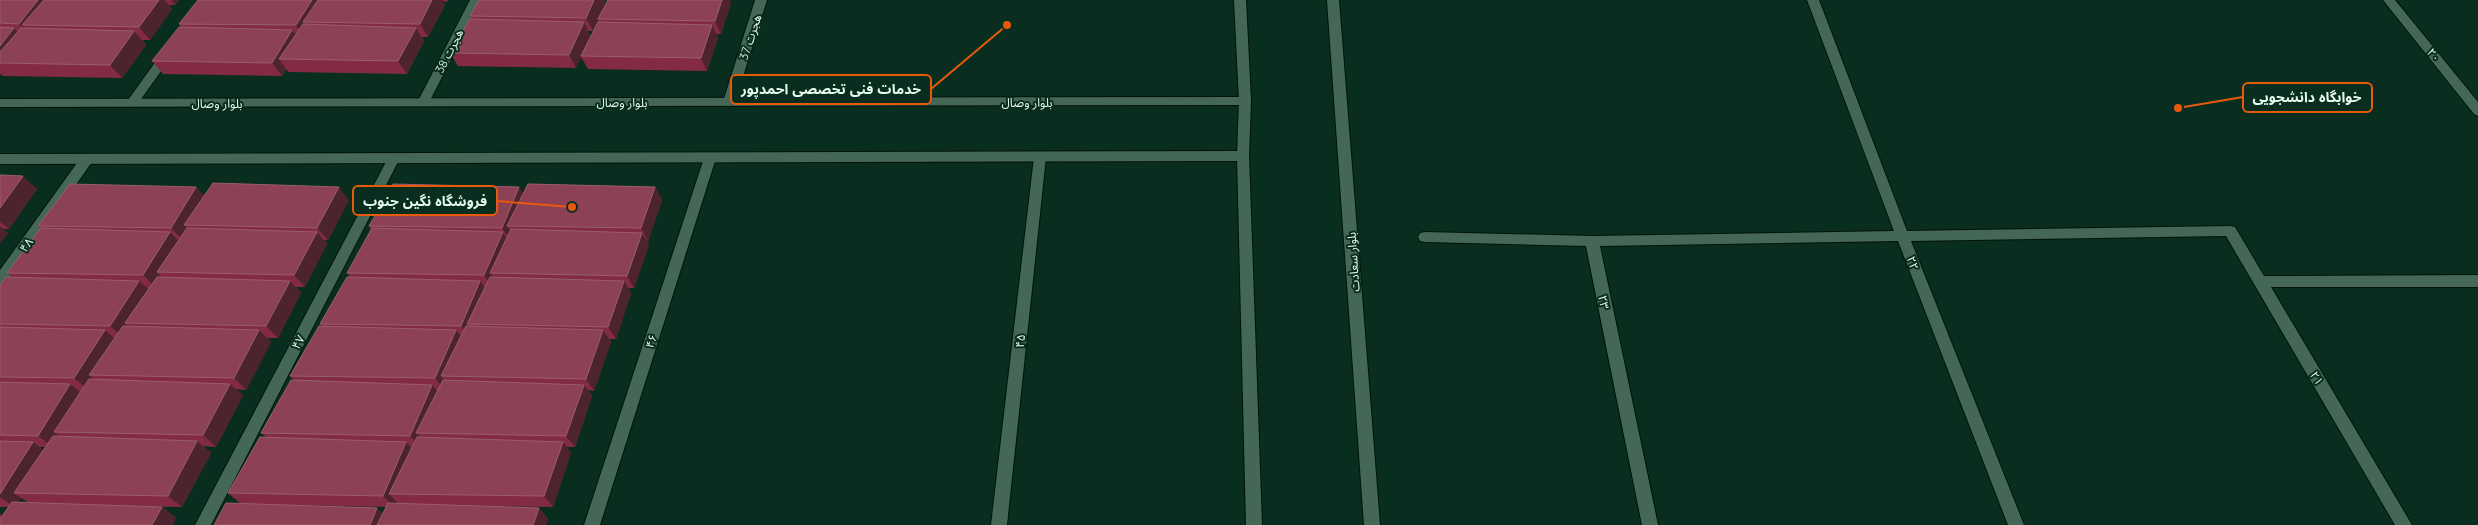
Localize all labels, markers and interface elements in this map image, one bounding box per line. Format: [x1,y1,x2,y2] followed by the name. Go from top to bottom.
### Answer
[736,12,764,62] street label: هجرت 37
[432,26,466,75] street label: هجرت 38
[2424,45,2444,65] street label: ۲۰
[731,75,931,104] callout: خدمات فنی تخصصی احمدپور
[740,80,921,99] text: خدمات فنی تخصصی احمدپور
[2243,83,2372,112] callout: خوابگاه دانشجویی
[2253,88,2362,106] text: خوابگاه دانشجویی
[596,95,648,110] street label: بلوار وصال
[1001,95,1053,110] street label: بلوار وصال
[191,96,243,111] street label: بلوار وصال
[353,186,497,215] callout: فروشگاه نگین جنوب
[363,192,487,210] text: فروشگاه نگین جنوب
[1343,232,1363,292] street label: بلوار سعادت
[16,235,36,255] street label: ۴۸
[1904,254,1922,272] street label: ۲۲
[1595,294,1613,310] street label: ۲۳
[288,332,308,352] street label: ۴۷
[642,332,660,350] street label: ۴۶
[1012,333,1028,349] street label: ۴۵
[2307,368,2327,388] street label: ۲۱

